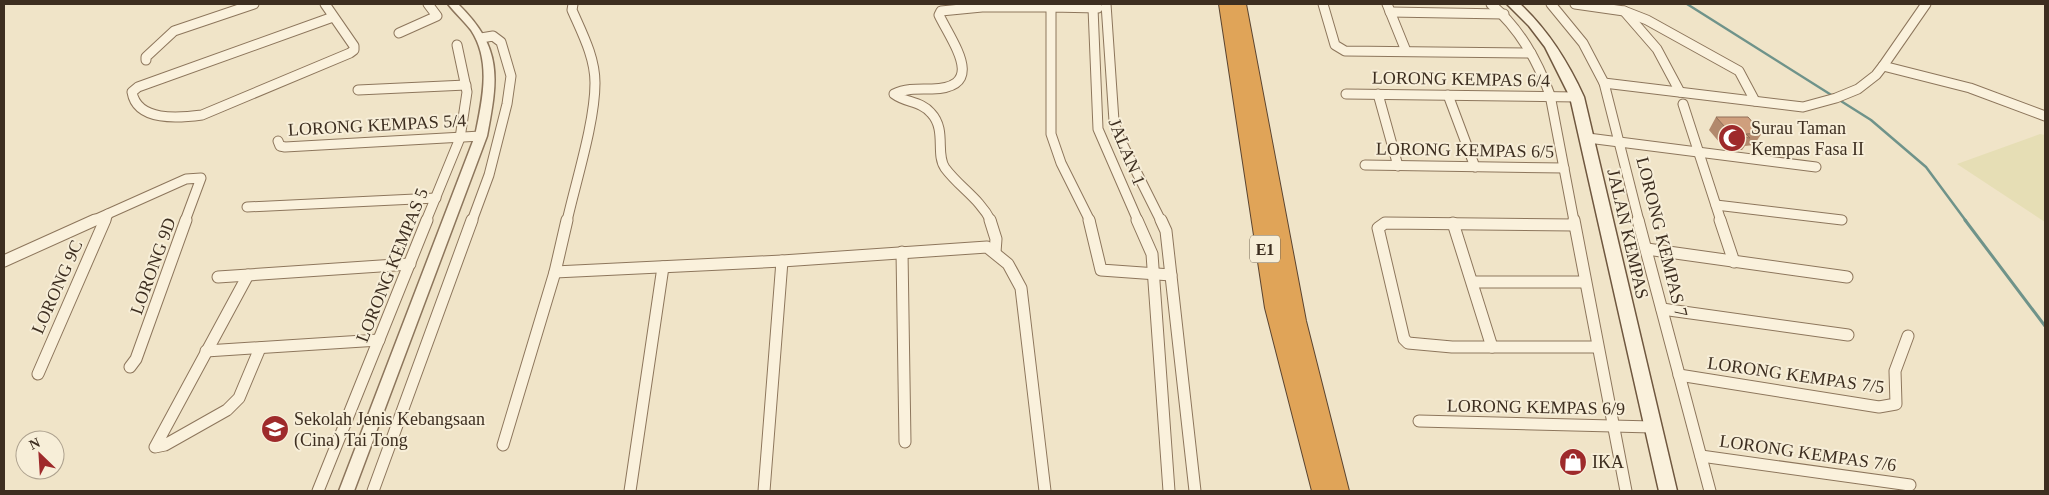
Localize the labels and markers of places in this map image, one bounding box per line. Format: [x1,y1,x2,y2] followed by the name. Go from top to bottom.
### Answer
[1751,118,1864,159] place label: Surau Taman Kempas Fasa II
[1717,123,1747,153] mosque icon: Surau Taman Kempas Fasa II
[294,409,485,451] place label: Sekolah Jenis Kebangsaan (Cina) Tai Tong
[260,414,290,444] school or university icon: Sekolah Jenis Kebangsaan (Cina) Tai Tong
[1558,447,1588,477] shop icon: IKA
[1592,452,1624,472] place label: IKA

